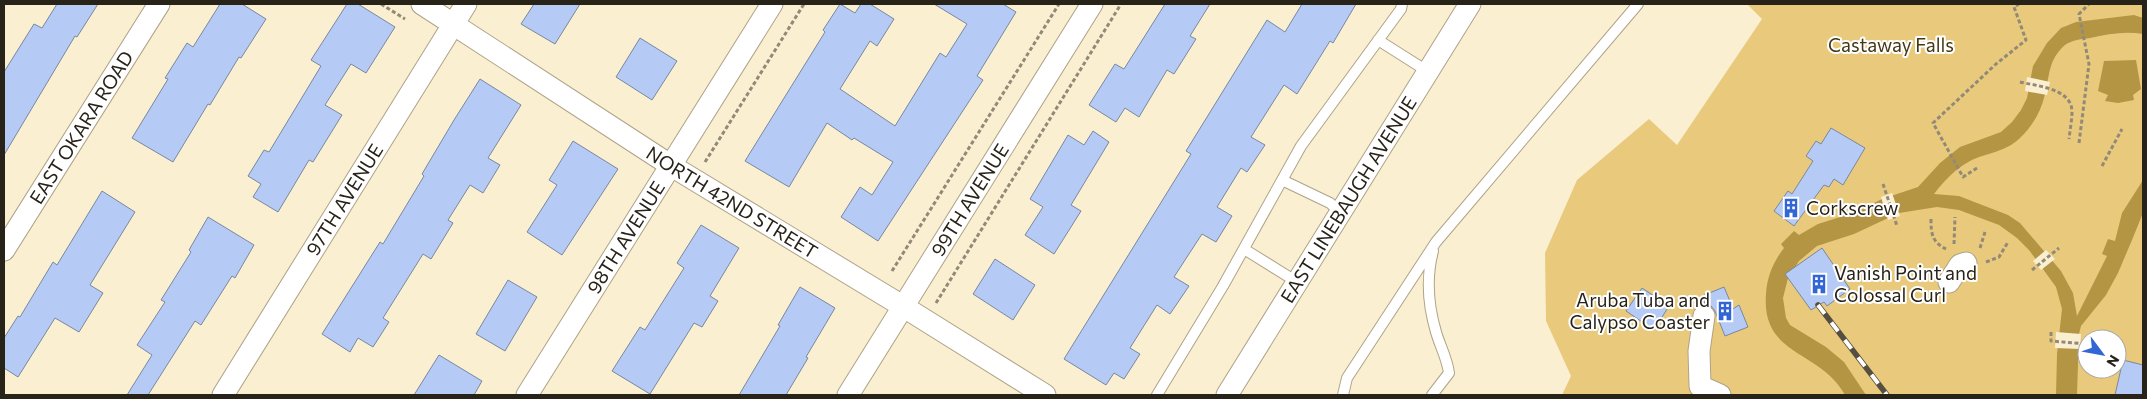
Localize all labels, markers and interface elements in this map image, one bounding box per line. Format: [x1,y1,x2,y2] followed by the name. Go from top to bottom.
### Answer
[1828,33,1954,56] park label: Castaway Falls
[24,46,138,208] street label: EAST OKARA ROAD
[1275,92,1421,307] street label: EAST LINEBAUGH AVENUE
[301,139,387,259] street label: 97TH AVENUE
[926,139,1013,260] street label: 99TH AVENUE
[642,141,822,263] street label: NORTH 42ND STREET
[582,177,669,298] street label: 98TH AVENUE
[1806,196,1899,219] place label: Corkscrew
[1780,197,1802,219] building icon: Corkscrew
[1834,261,1977,306] place label: Vanish Point and Colossal Curl
[1808,273,1830,295] building icon: Vanish Point and Colossal Curl
[1570,288,1710,333] place label: Aruba Tuba and Calypso Coaster
[1714,300,1736,322] building icon: Aruba Tuba and Calypso Coaster
[2077,329,2127,379] north arrow
[2103,352,2123,370] text: N

